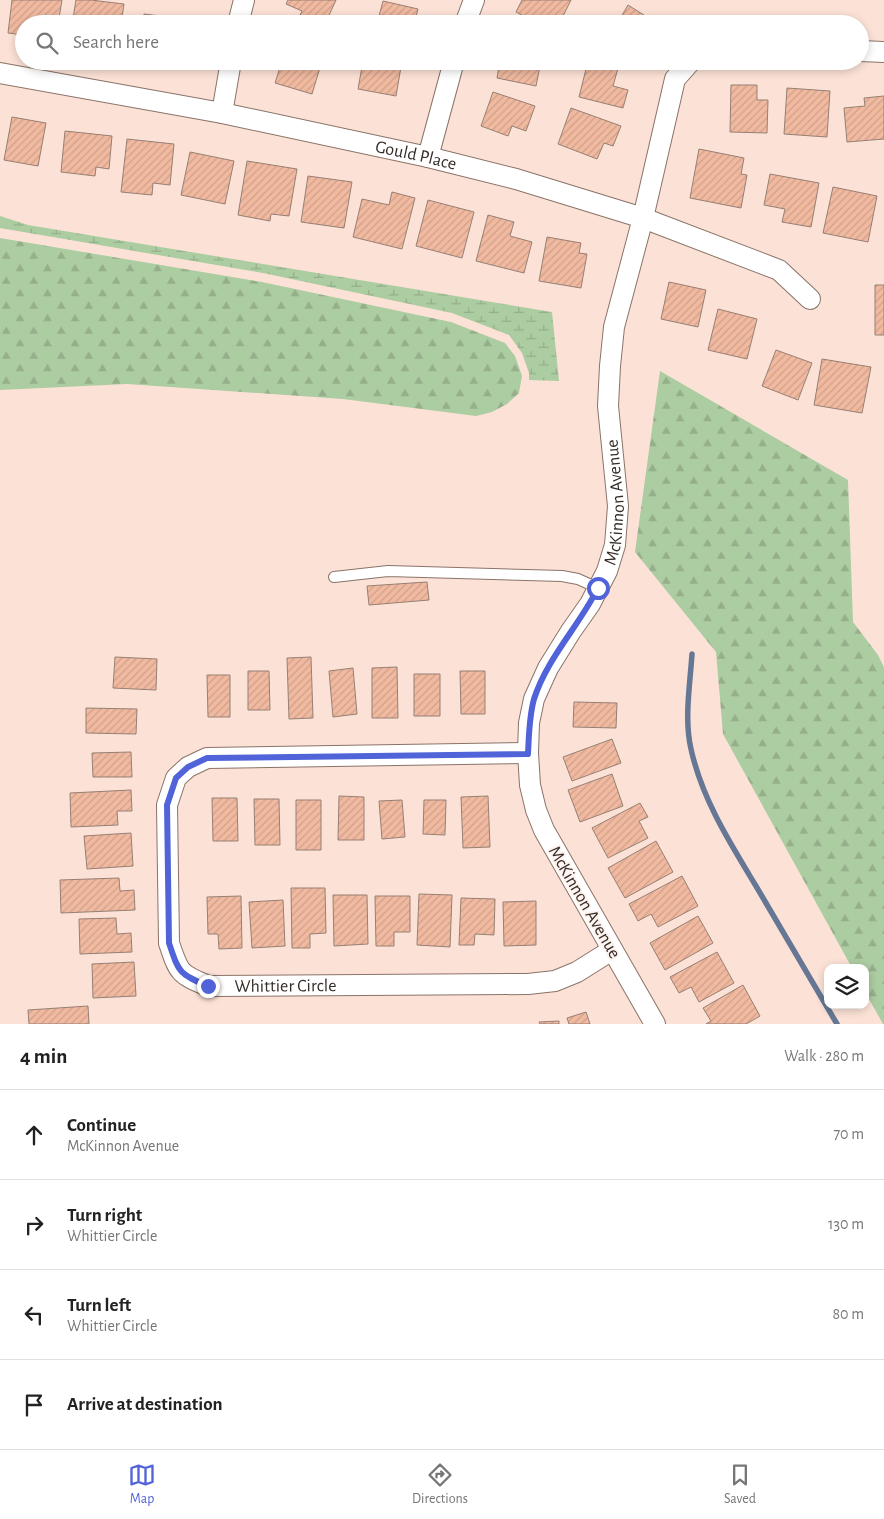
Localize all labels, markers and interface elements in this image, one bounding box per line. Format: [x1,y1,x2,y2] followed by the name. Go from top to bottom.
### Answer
[15,15,869,70] search box
[33,29,61,57] icon: search
[73,33,159,52] text: Search here
[374,138,458,174] street label: Gould Place
[601,439,628,567] street label: McKinnon Avenue
[587,577,610,600] route start
[545,843,623,962] street label: McKinnon Avenue
[824,964,869,1009] map controls
[824,964,869,1009] button: layers
[197,975,220,998] route end
[235,977,336,996] street label: Whittier Circle
[20,1046,67,1067] text: 4 min
[784,1048,864,1064] text: Walk · 280 m
[67,1116,136,1135] text: Continue
[20,1121,48,1149] icon: ahead
[833,1126,864,1142] text: 70 m
[67,1138,179,1154] text: McKinnon Avenue
[67,1206,142,1225] text: Turn right
[20,1211,48,1239] icon: right
[828,1216,864,1232] text: 130 m
[67,1228,157,1244] text: Whittier Circle
[67,1296,131,1315] text: Turn left
[20,1301,48,1329] icon: left
[833,1306,864,1322] text: 80 m
[67,1318,157,1334] text: Whittier Circle
[20,1391,48,1419] icon: arrive
[67,1395,223,1414] text: Arrive at destination
[128,1461,156,1508] tab: Map
[412,1461,468,1508] tab: Directions
[724,1461,756,1508] tab: Saved

